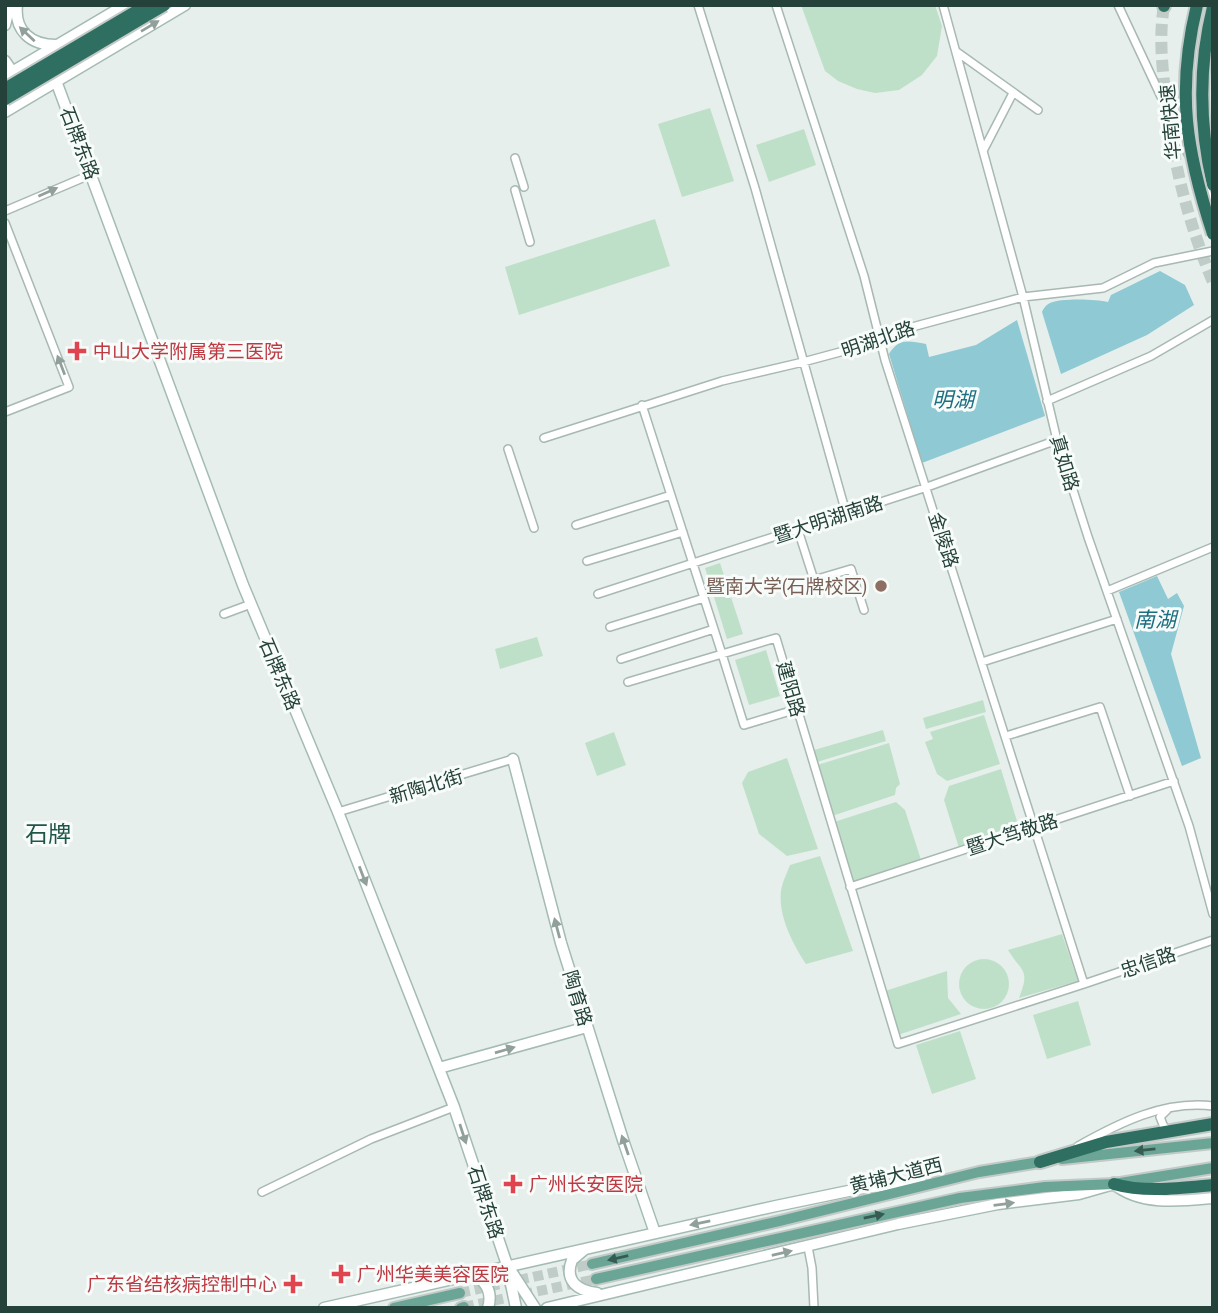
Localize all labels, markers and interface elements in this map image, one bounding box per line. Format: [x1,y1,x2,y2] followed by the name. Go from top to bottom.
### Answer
[141,19,160,32] one-way arrow
[18,26,36,42] one-way arrow
[1156,83,1184,161] street label: 华南快速
[56,104,104,182] street label: 石牌东路
[38,186,59,197] one-way arrow
[838,316,918,362] street label: 明湖北路
[93,340,283,362] place label: 中山大学附属第三医院
[67,341,87,361] marker: 中山大学附属第三医院
[55,354,66,375] one-way arrow
[932,387,977,411] water label: 明湖
[1046,433,1084,493] street label: 真如路
[770,491,886,547] street label: 暨大明湖南路
[925,509,963,571] street label: 金陵路
[706,575,867,597] place label: 暨南大学(石牌校区)
[873,578,889,594] marker: 暨南大学(石牌校区)
[1134,607,1179,631] water label: 南湖
[255,635,305,713] street label: 石牌东路
[773,659,809,719] street label: 建阳路
[386,764,466,808] street label: 新陶北街
[963,809,1061,859] street label: 暨大笃敬路
[25,821,71,847] district label: 石牌
[358,865,369,886] one-way arrow
[552,917,562,938] one-way arrow
[1117,942,1179,982] street label: 忠信路
[559,968,597,1028] street label: 陶育路
[494,1044,516,1055] one-way arrow
[458,1123,469,1144] one-way arrow
[619,1134,630,1155] one-way arrow
[1134,1144,1156,1155] one-way arrow
[847,1153,945,1197] street label: 黄埔大道西
[464,1162,508,1242] street label: 石牌东路
[529,1173,643,1195] place label: 广州长安医院
[503,1174,523,1194] marker: 广州长安医院
[993,1198,1015,1209] one-way arrow
[863,1211,885,1222] one-way arrow
[689,1217,711,1228] one-way arrow
[771,1248,793,1259] one-way arrow
[607,1252,629,1263] one-way arrow
[357,1263,509,1285] place label: 广州华美美容医院
[331,1264,351,1284] marker: 广州华美美容医院
[87,1273,277,1295] place label: 广东省结核病控制中心
[283,1274,303,1294] marker: 广东省结核病控制中心

